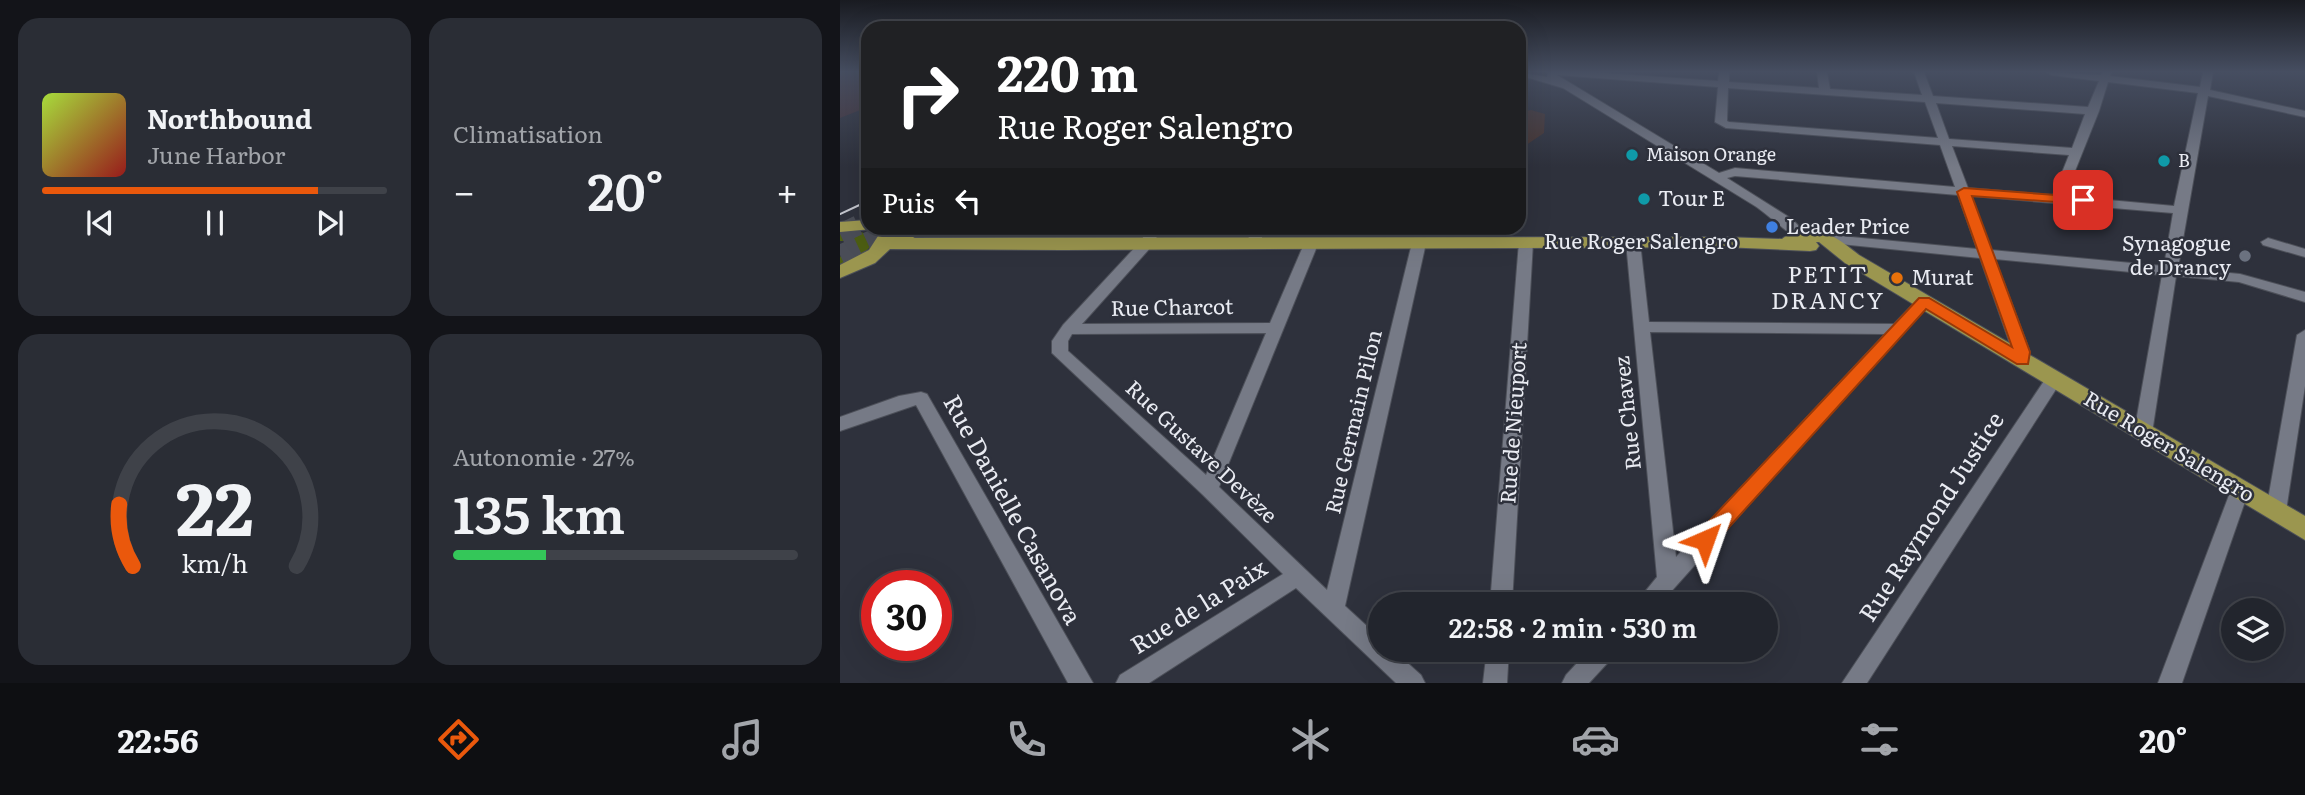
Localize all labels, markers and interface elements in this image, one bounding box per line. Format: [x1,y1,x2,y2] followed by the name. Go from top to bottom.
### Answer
[997,34,1138,107] text: 220 m
[882,49,973,140] icon: right
[147,98,312,137] text: Northbound
[997,101,1293,149] text: Rue Roger Salengro
[453,116,603,150] text: Climatisation
[147,137,285,171] text: June Harbor
[1646,140,1776,167] place label: Maison Orange
[2178,146,2190,173] place label: B
[1624,147,1640,163] marker: Maison Orange
[587,150,664,227] text: 20°
[2156,153,2172,169] marker: B
[453,161,475,218] text: −
[776,161,798,218] text: +
[2053,170,2113,230] pin
[1658,181,1725,212] place label: Tour E
[2064,181,2102,219] icon: arrive
[882,182,935,221] text: Puis
[949,182,987,220] icon: left
[1636,191,1652,207] marker: Tour E
[81,204,119,242] icon: previous
[196,204,234,242] icon: pause
[311,204,349,242] icon: next
[1786,209,1910,240] place label: Leader Price
[1764,219,1780,235] marker: Leader Price
[1544,224,1738,255] street label: Rue Roger Salengro
[2122,226,2232,281] place label: Synagogue de Drancy
[2237,248,2253,264] marker: Synagogue de Drancy
[1771,256,1885,316] district label: PETIT DRANCY
[1911,260,1974,291] place label: Murat
[1889,270,1905,286] marker: Murat
[1110,289,1234,322] street label: Rue Charcot
[1315,326,1388,517] street label: Rue Germain Pilon
[1490,340,1533,505] street label: Rue de Nieuport
[1604,355,1647,472] street label: Rue Chavez
[1120,372,1285,529] street label: Rue Gustave Devèze
[2079,381,2262,508] street label: Rue Roger Salengro
[936,388,1092,630] street label: Rue Danielle Casanova
[1849,404,2011,627] street label: Rue Raymond Justice
[453,439,635,473] text: Autonomie · 27%
[175,450,254,558] text: 22
[453,473,625,550] text: 135 km
[1668,503,1742,577] position arrow
[181,543,248,580] text: km/h
[1123,549,1273,661] street label: Rue de la Paix
[861,570,952,661] speed limit sign: 30
[2221,598,2284,661] map controls
[2221,598,2284,661] button: layers
[1449,607,1697,646] text: 22:58 · 2 min · 530 m
[118,715,199,763] text: 22:56
[434,715,483,764] icon: directions
[718,715,767,764] icon: music
[1002,715,1051,764] icon: phone
[1286,715,1335,764] icon: climate
[1571,715,1620,764] icon: car
[1855,715,1904,764] icon: filters
[2139,715,2187,763] text: 20°

